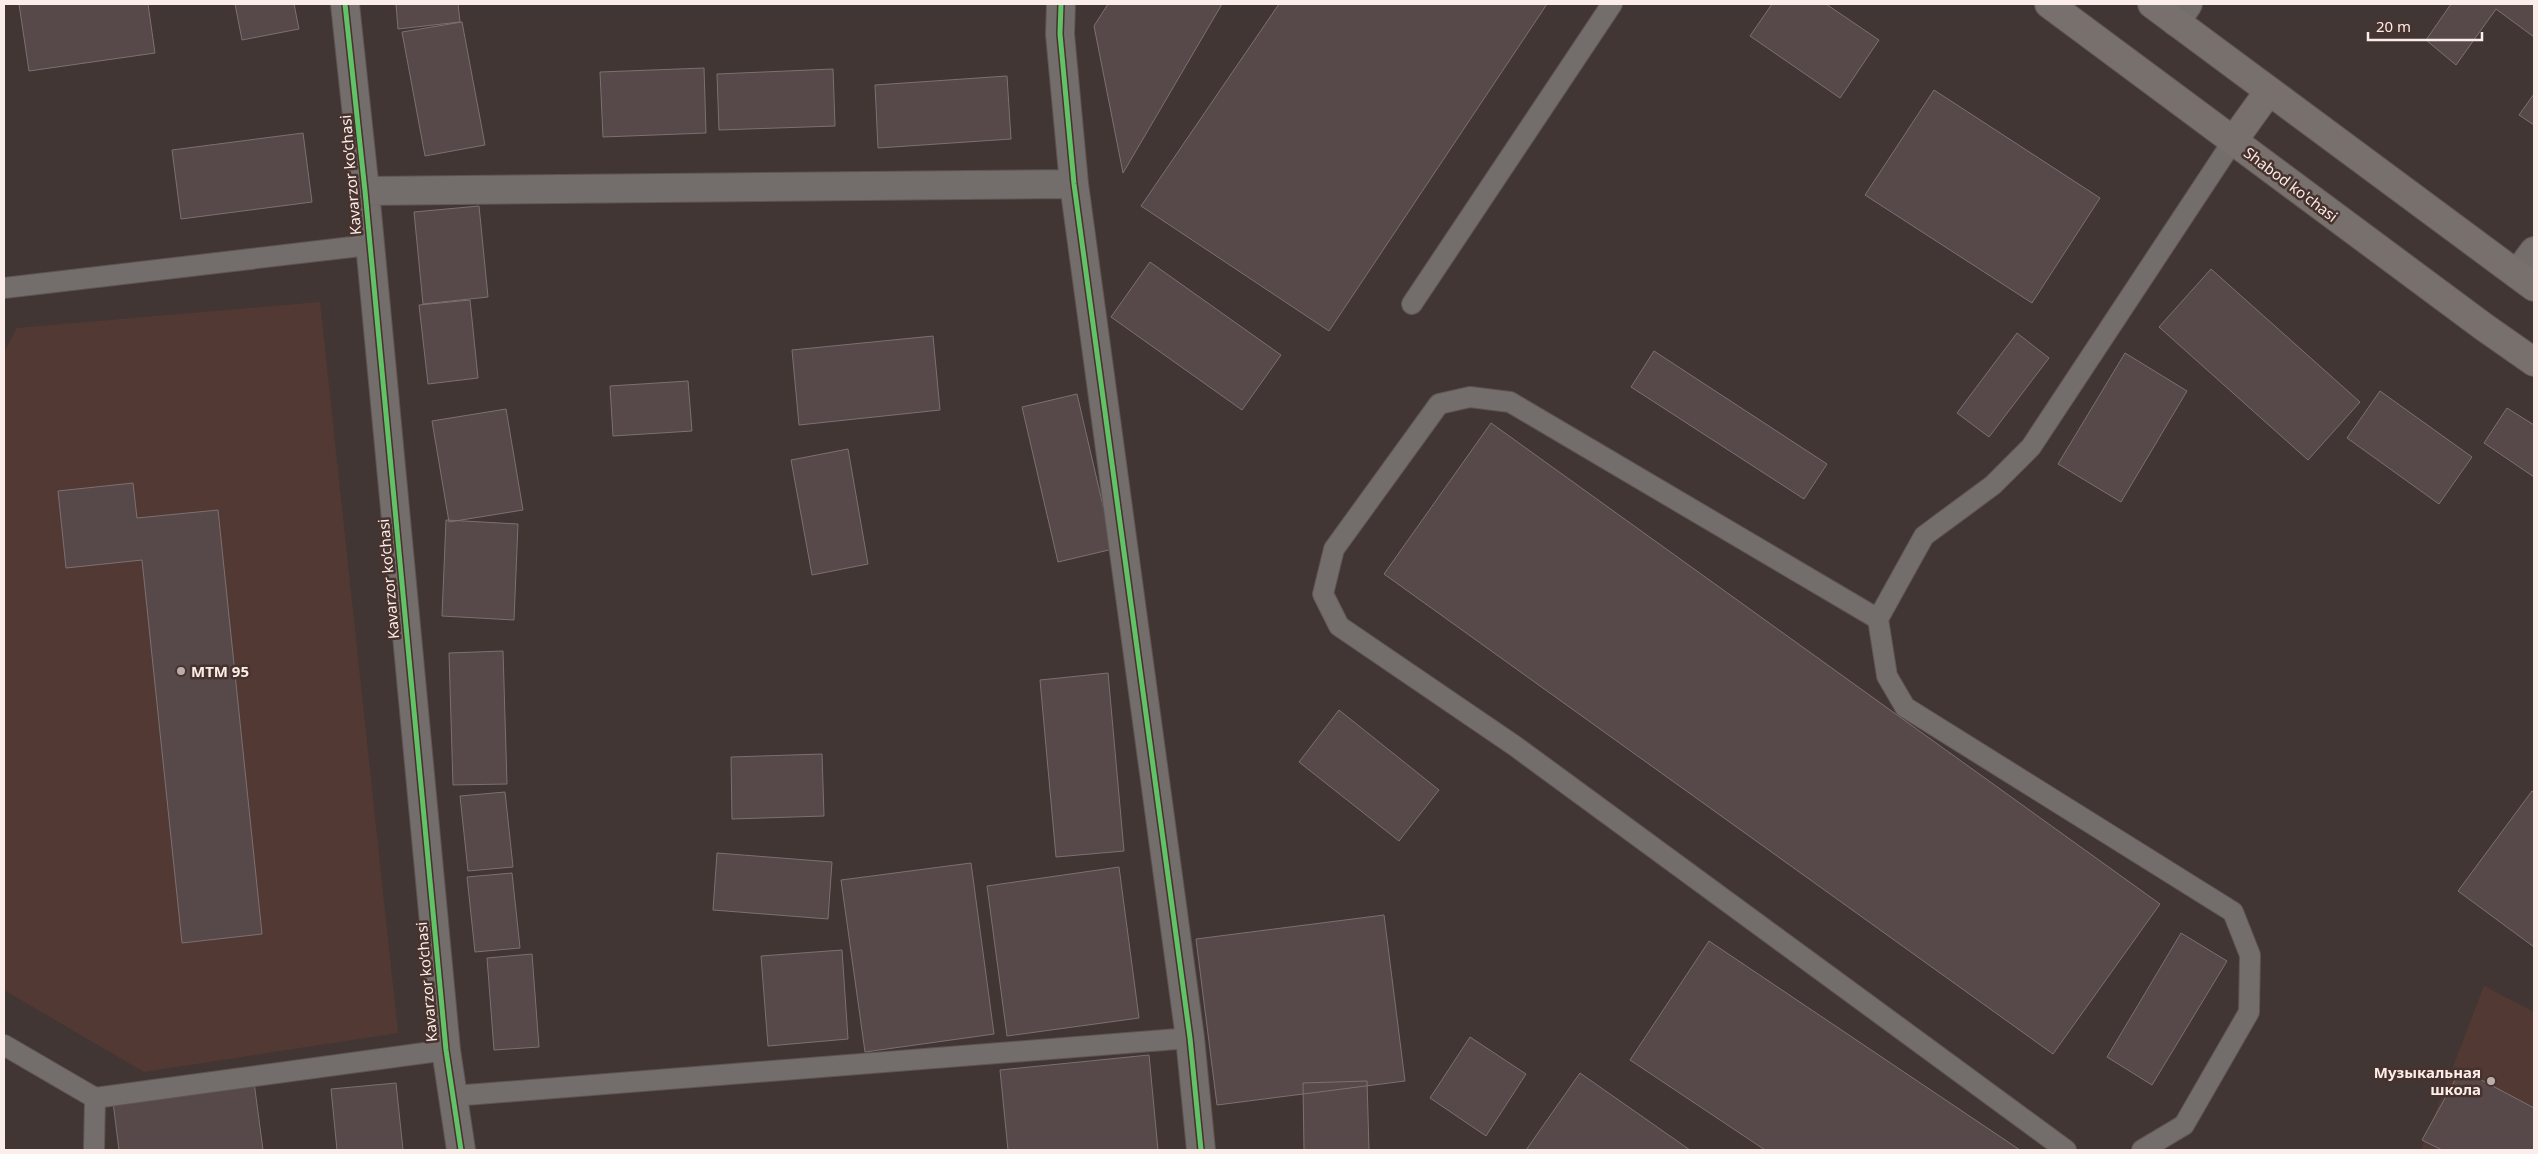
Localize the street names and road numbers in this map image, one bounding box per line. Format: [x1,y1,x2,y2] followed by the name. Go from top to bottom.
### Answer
[335,114,365,236] street label: Kavarzor ko’chasi
[2240,142,2342,226] street label: Shabod ko'chasi
[373,518,403,640] street label: Kavarzor ko’chasi
[411,921,441,1043] street label: Kavarzor ko’chasi

